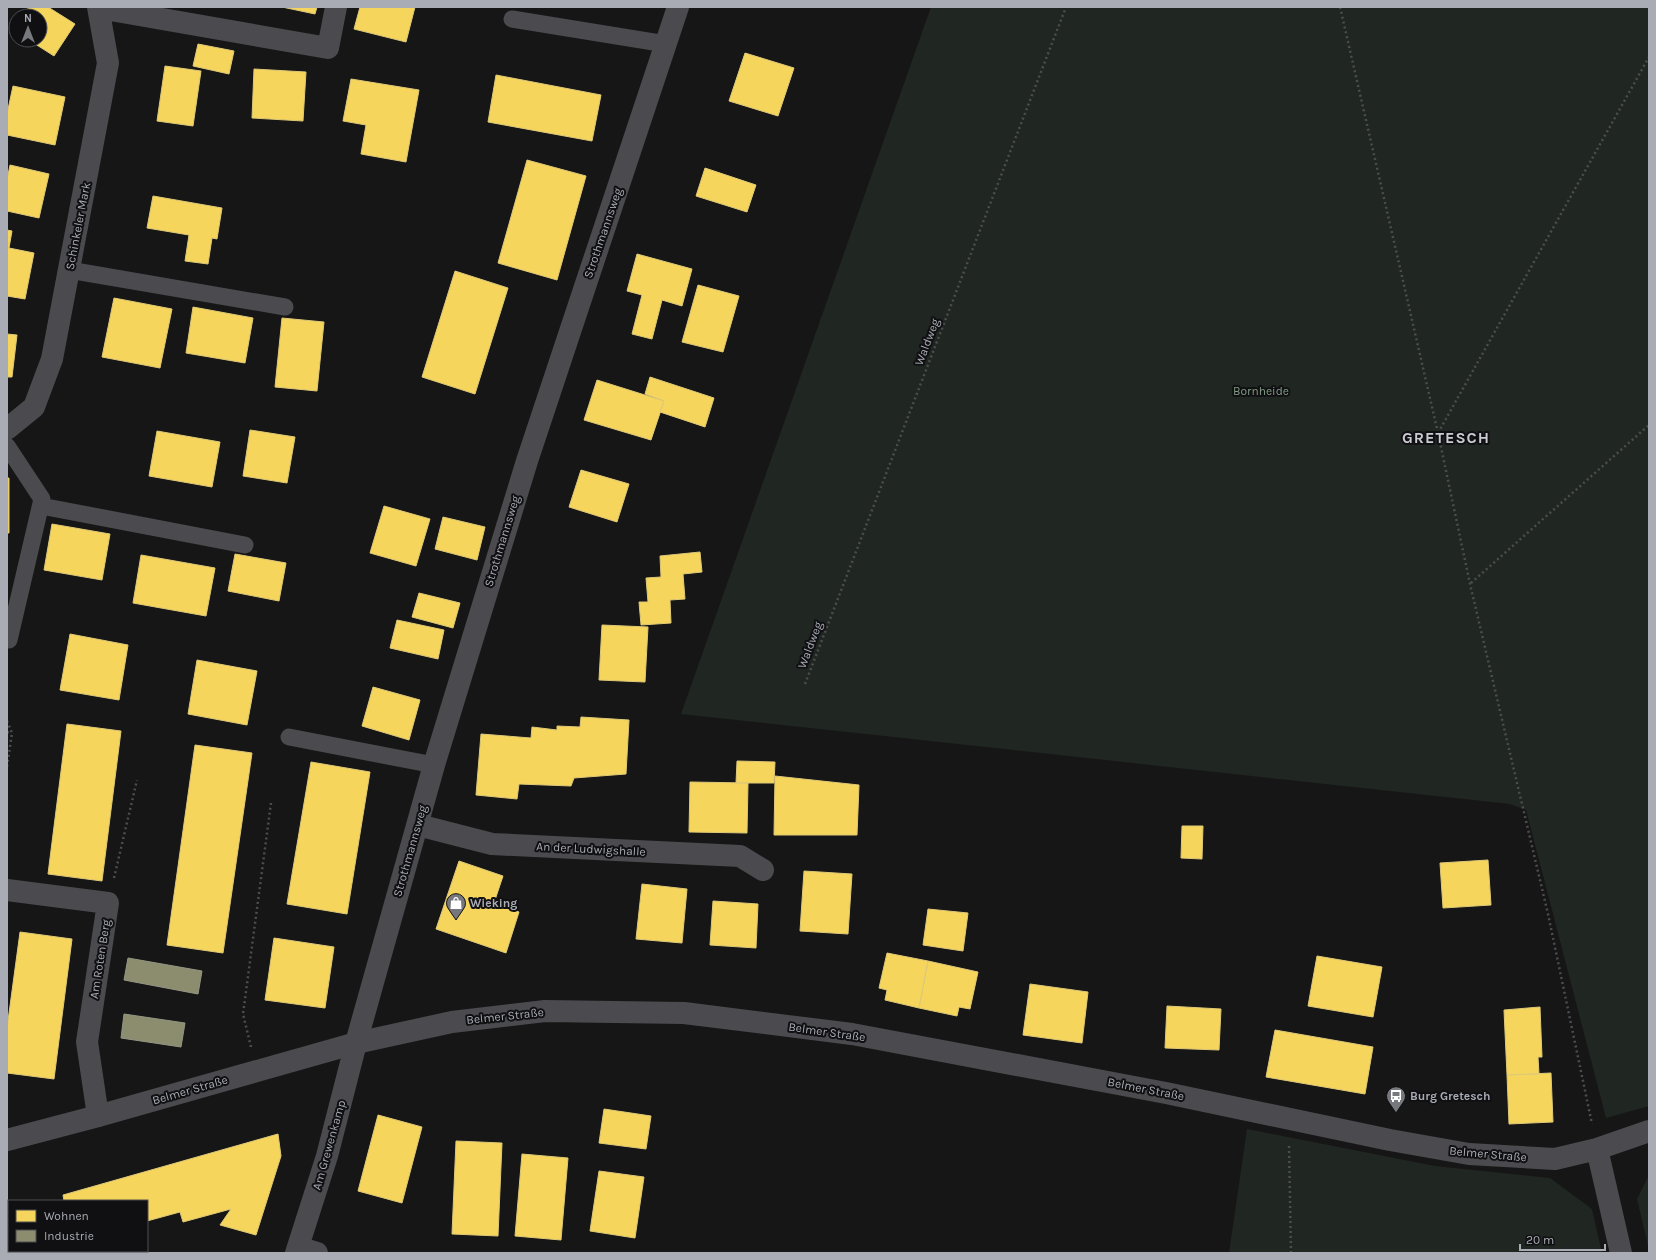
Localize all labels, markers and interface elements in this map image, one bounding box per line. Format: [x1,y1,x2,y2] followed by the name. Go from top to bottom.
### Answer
[8,8,48,48] north arrow
[24,12,32,25] text: N
[63,181,93,271] street label: Schinkeler Mark
[581,186,625,280] street label: Strothmannsweg
[912,316,942,367] street label: Waldweg
[1233,384,1289,398] park label: Bornheide
[1402,428,1490,447] district label: GRETESCH
[481,493,523,588] street label: Strothmannsweg
[795,619,825,670] street label: Waldweg
[390,803,430,898] street label: Strothmannsweg
[536,839,646,859] street label: An der Ludwigshalle
[445,892,467,920] shop icon: Wieking
[470,896,517,910] place label: Wieking
[87,918,113,1000] street label: Am Roten Berg
[466,1005,544,1027] street label: Belmer Straße
[788,1020,866,1044] street label: Belmer Straße
[151,1073,229,1107] street label: Belmer Straße
[1106,1075,1186,1103] street label: Belmer Straße
[1385,1085,1407,1113] bus stop icon: Burg Gretesch
[1410,1089,1490,1103] place label: Burg Gretesch
[309,1098,349,1192] street label: Am Grewenkamp
[1449,1144,1527,1164] street label: Belmer Straße
[8,1200,148,1252] legend
[44,1209,89,1223] text: Wohnen
[1520,1226,1605,1252] scale bar
[44,1229,94,1243] text: Industrie
[1526,1233,1554,1247] text: 20 m

